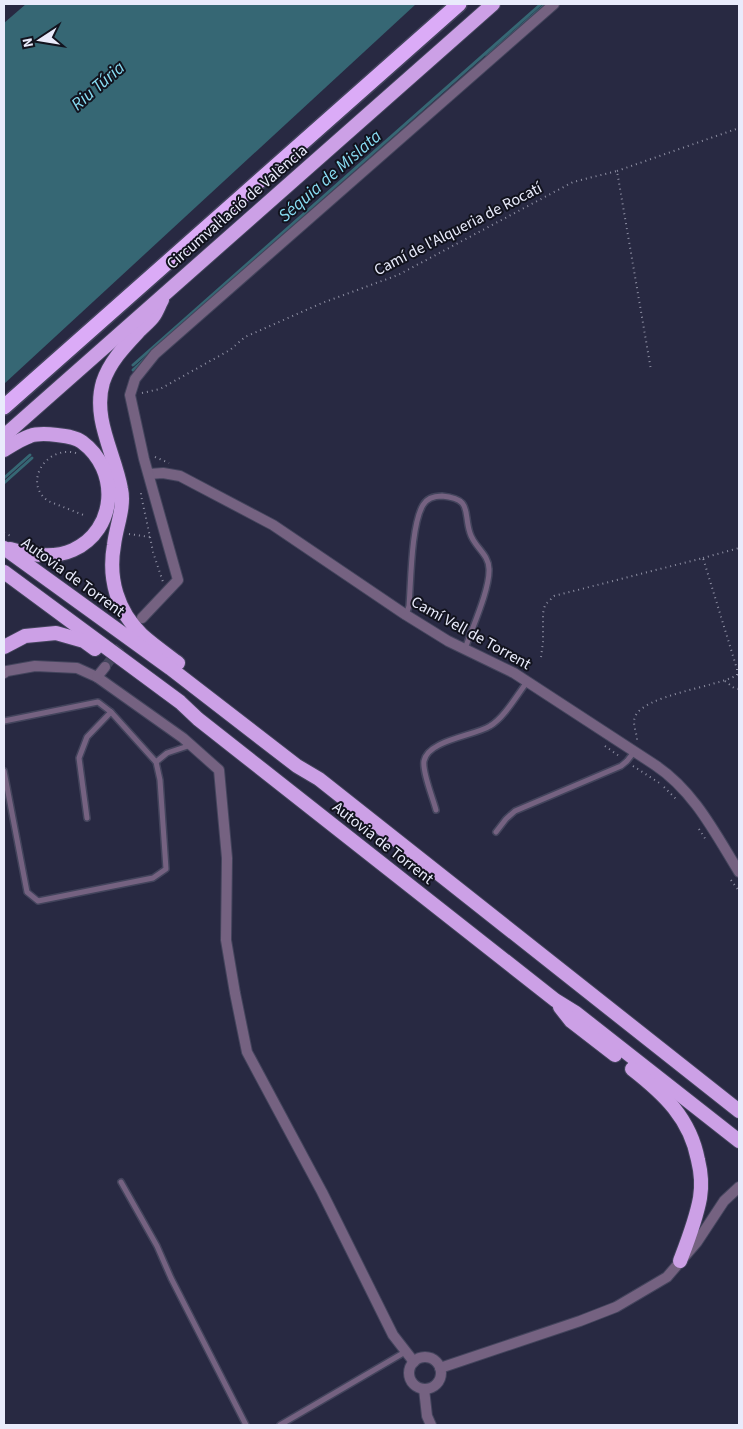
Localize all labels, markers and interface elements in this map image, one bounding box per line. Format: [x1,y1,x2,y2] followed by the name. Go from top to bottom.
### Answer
[15,15,65,65] north arrow
[18,36,39,49] text: N
[66,55,131,116] water label: Riu Túria
[273,124,387,228] water label: Séquia de Mislata
[162,140,312,274] street label: Circumval·lació de València
[370,177,547,281] street label: Camí de l'Alqueria de Rocatí
[17,532,130,622] street label: Autovia de Torrent
[407,591,536,675] street label: Camí Vell de Torrent
[328,796,439,890] street label: Autovia de Torrent

